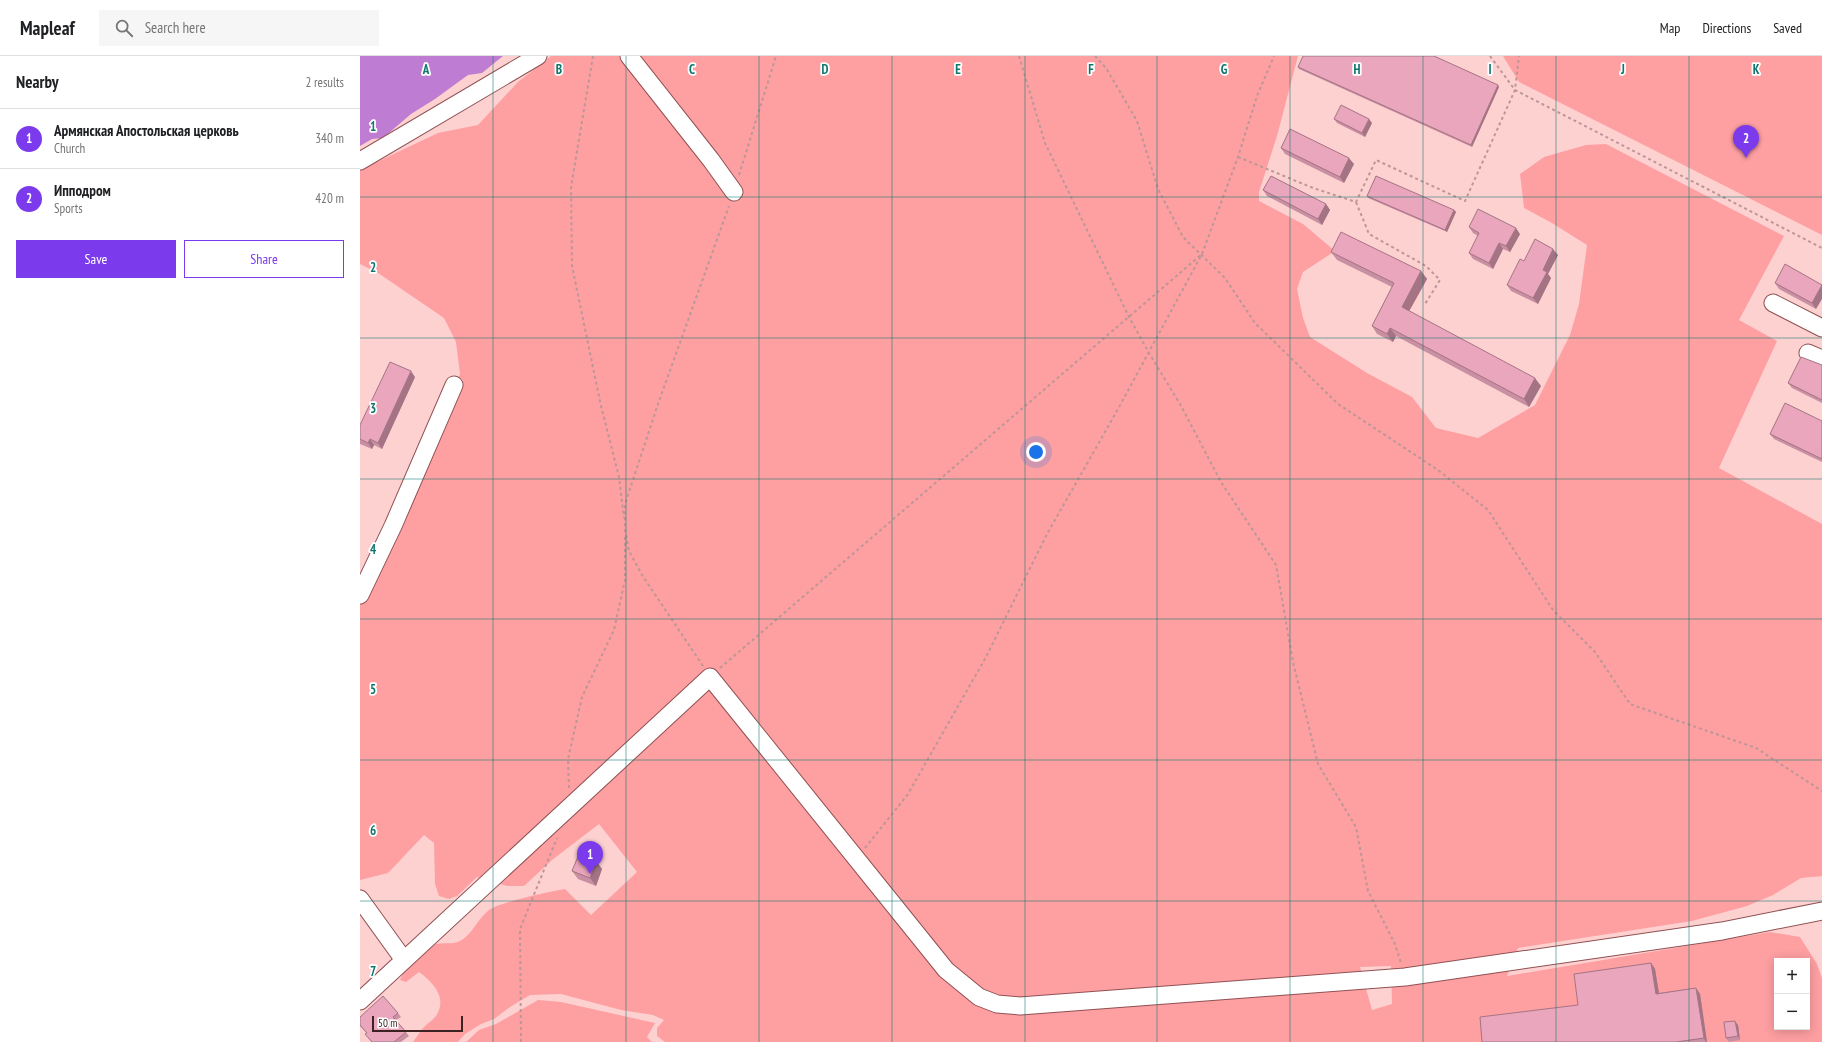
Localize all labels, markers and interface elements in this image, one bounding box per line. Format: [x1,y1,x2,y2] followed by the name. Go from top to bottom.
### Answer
[99,10,379,46] search box
[20,16,75,40] text: Mapleaf
[113,17,135,39] icon: search
[145,18,206,37] text: Search here
[1660,19,1680,37] text: Map
[1702,19,1751,37] text: Directions
[1773,19,1802,37] text: Saved
[422,61,430,78] text: A
[556,61,562,78] text: B
[689,61,695,78] text: C
[822,61,829,78] text: D
[955,61,961,78] text: E
[1088,61,1094,78] text: F
[1221,61,1228,78] text: G
[1354,61,1361,78] text: H
[1488,61,1492,78] text: I
[1620,61,1625,78] text: J
[1753,61,1760,78] text: K
[16,71,59,93] text: Nearby
[305,74,344,91] text: 2 results
[370,118,376,135] text: 1
[54,121,239,140] text: Армянская Апостольская церковь
[1733,125,1759,158] pin: 2
[26,130,32,147] text: 1
[315,130,344,147] text: 340 m
[54,140,85,157] text: Church
[54,181,111,200] text: Ипподром
[26,190,32,207] text: 2
[315,190,344,207] text: 420 m
[54,200,83,217] text: Sports
[16,240,176,278] button: Save
[184,240,344,278] button: Share
[370,259,376,276] text: 2
[370,400,376,417] text: 3
[1026,442,1046,462] your location
[370,541,377,558] text: 4
[370,681,376,698] text: 5
[370,822,376,839] text: 6
[577,841,603,874] pin: 1
[1774,958,1810,1030] map controls
[1774,958,1810,994] button: +
[370,963,376,980] text: 7
[1774,994,1810,1030] button: −
[372,1014,463,1033] scale bar
[378,1016,397,1030] text: 50 m

